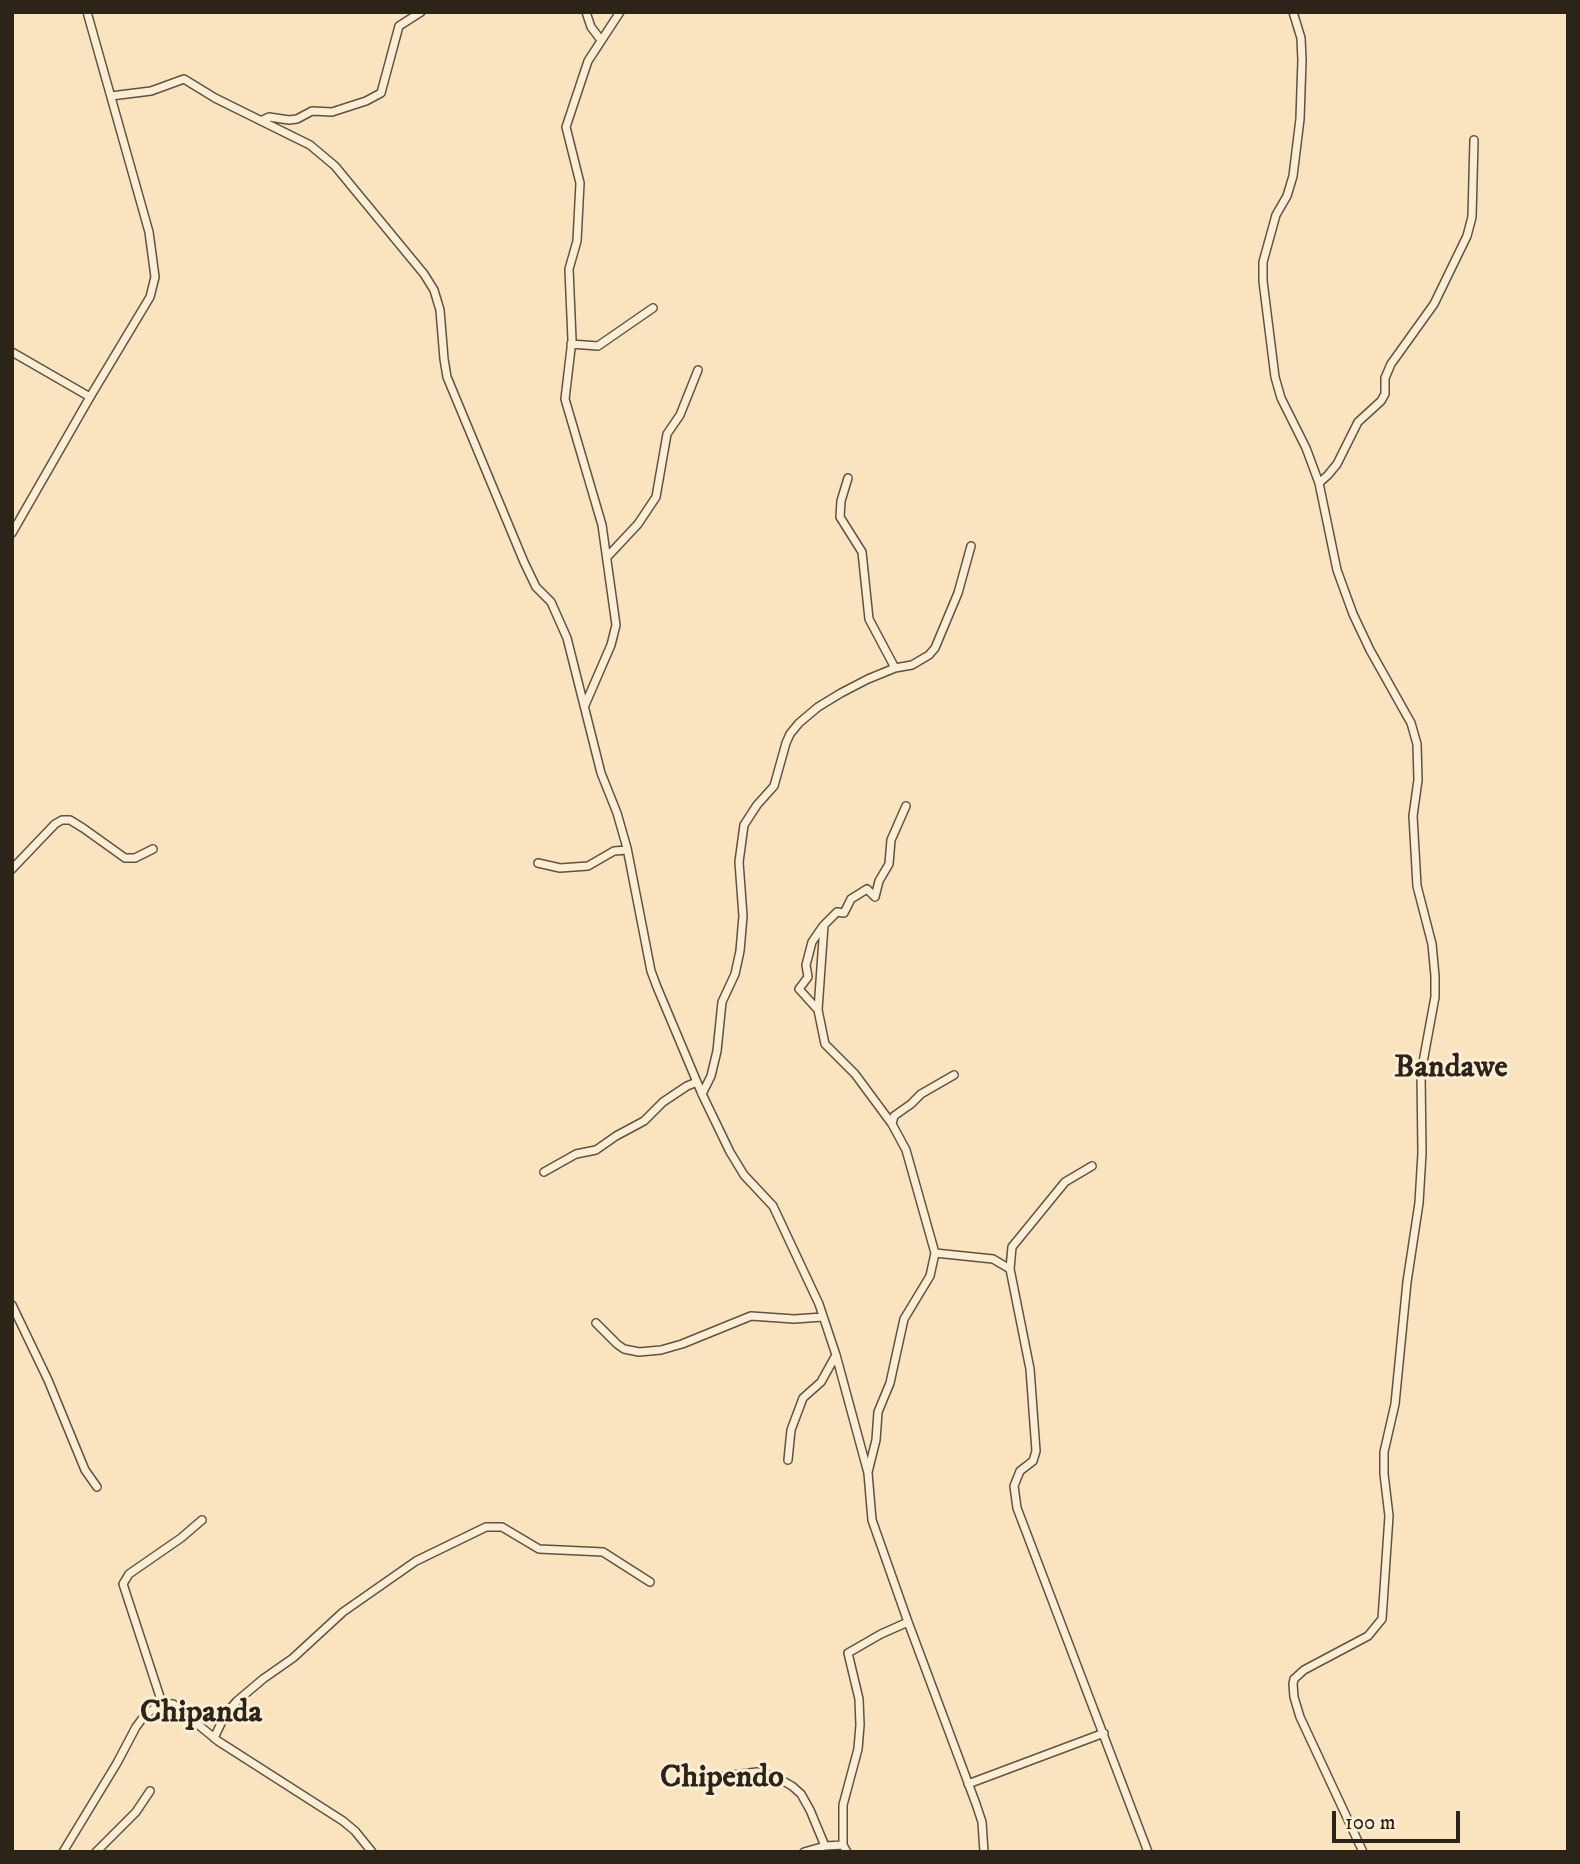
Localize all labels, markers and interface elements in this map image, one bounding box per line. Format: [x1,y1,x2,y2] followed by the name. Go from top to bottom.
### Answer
[1394,1050,1508,1088] district label: Bandawe
[140,1695,262,1733] district label: Chipanda
[660,1760,784,1798] district label: Chipendo
[1335,1798,1463,1842] scale bar
[1345,1810,1396,1836] text: 100 m

